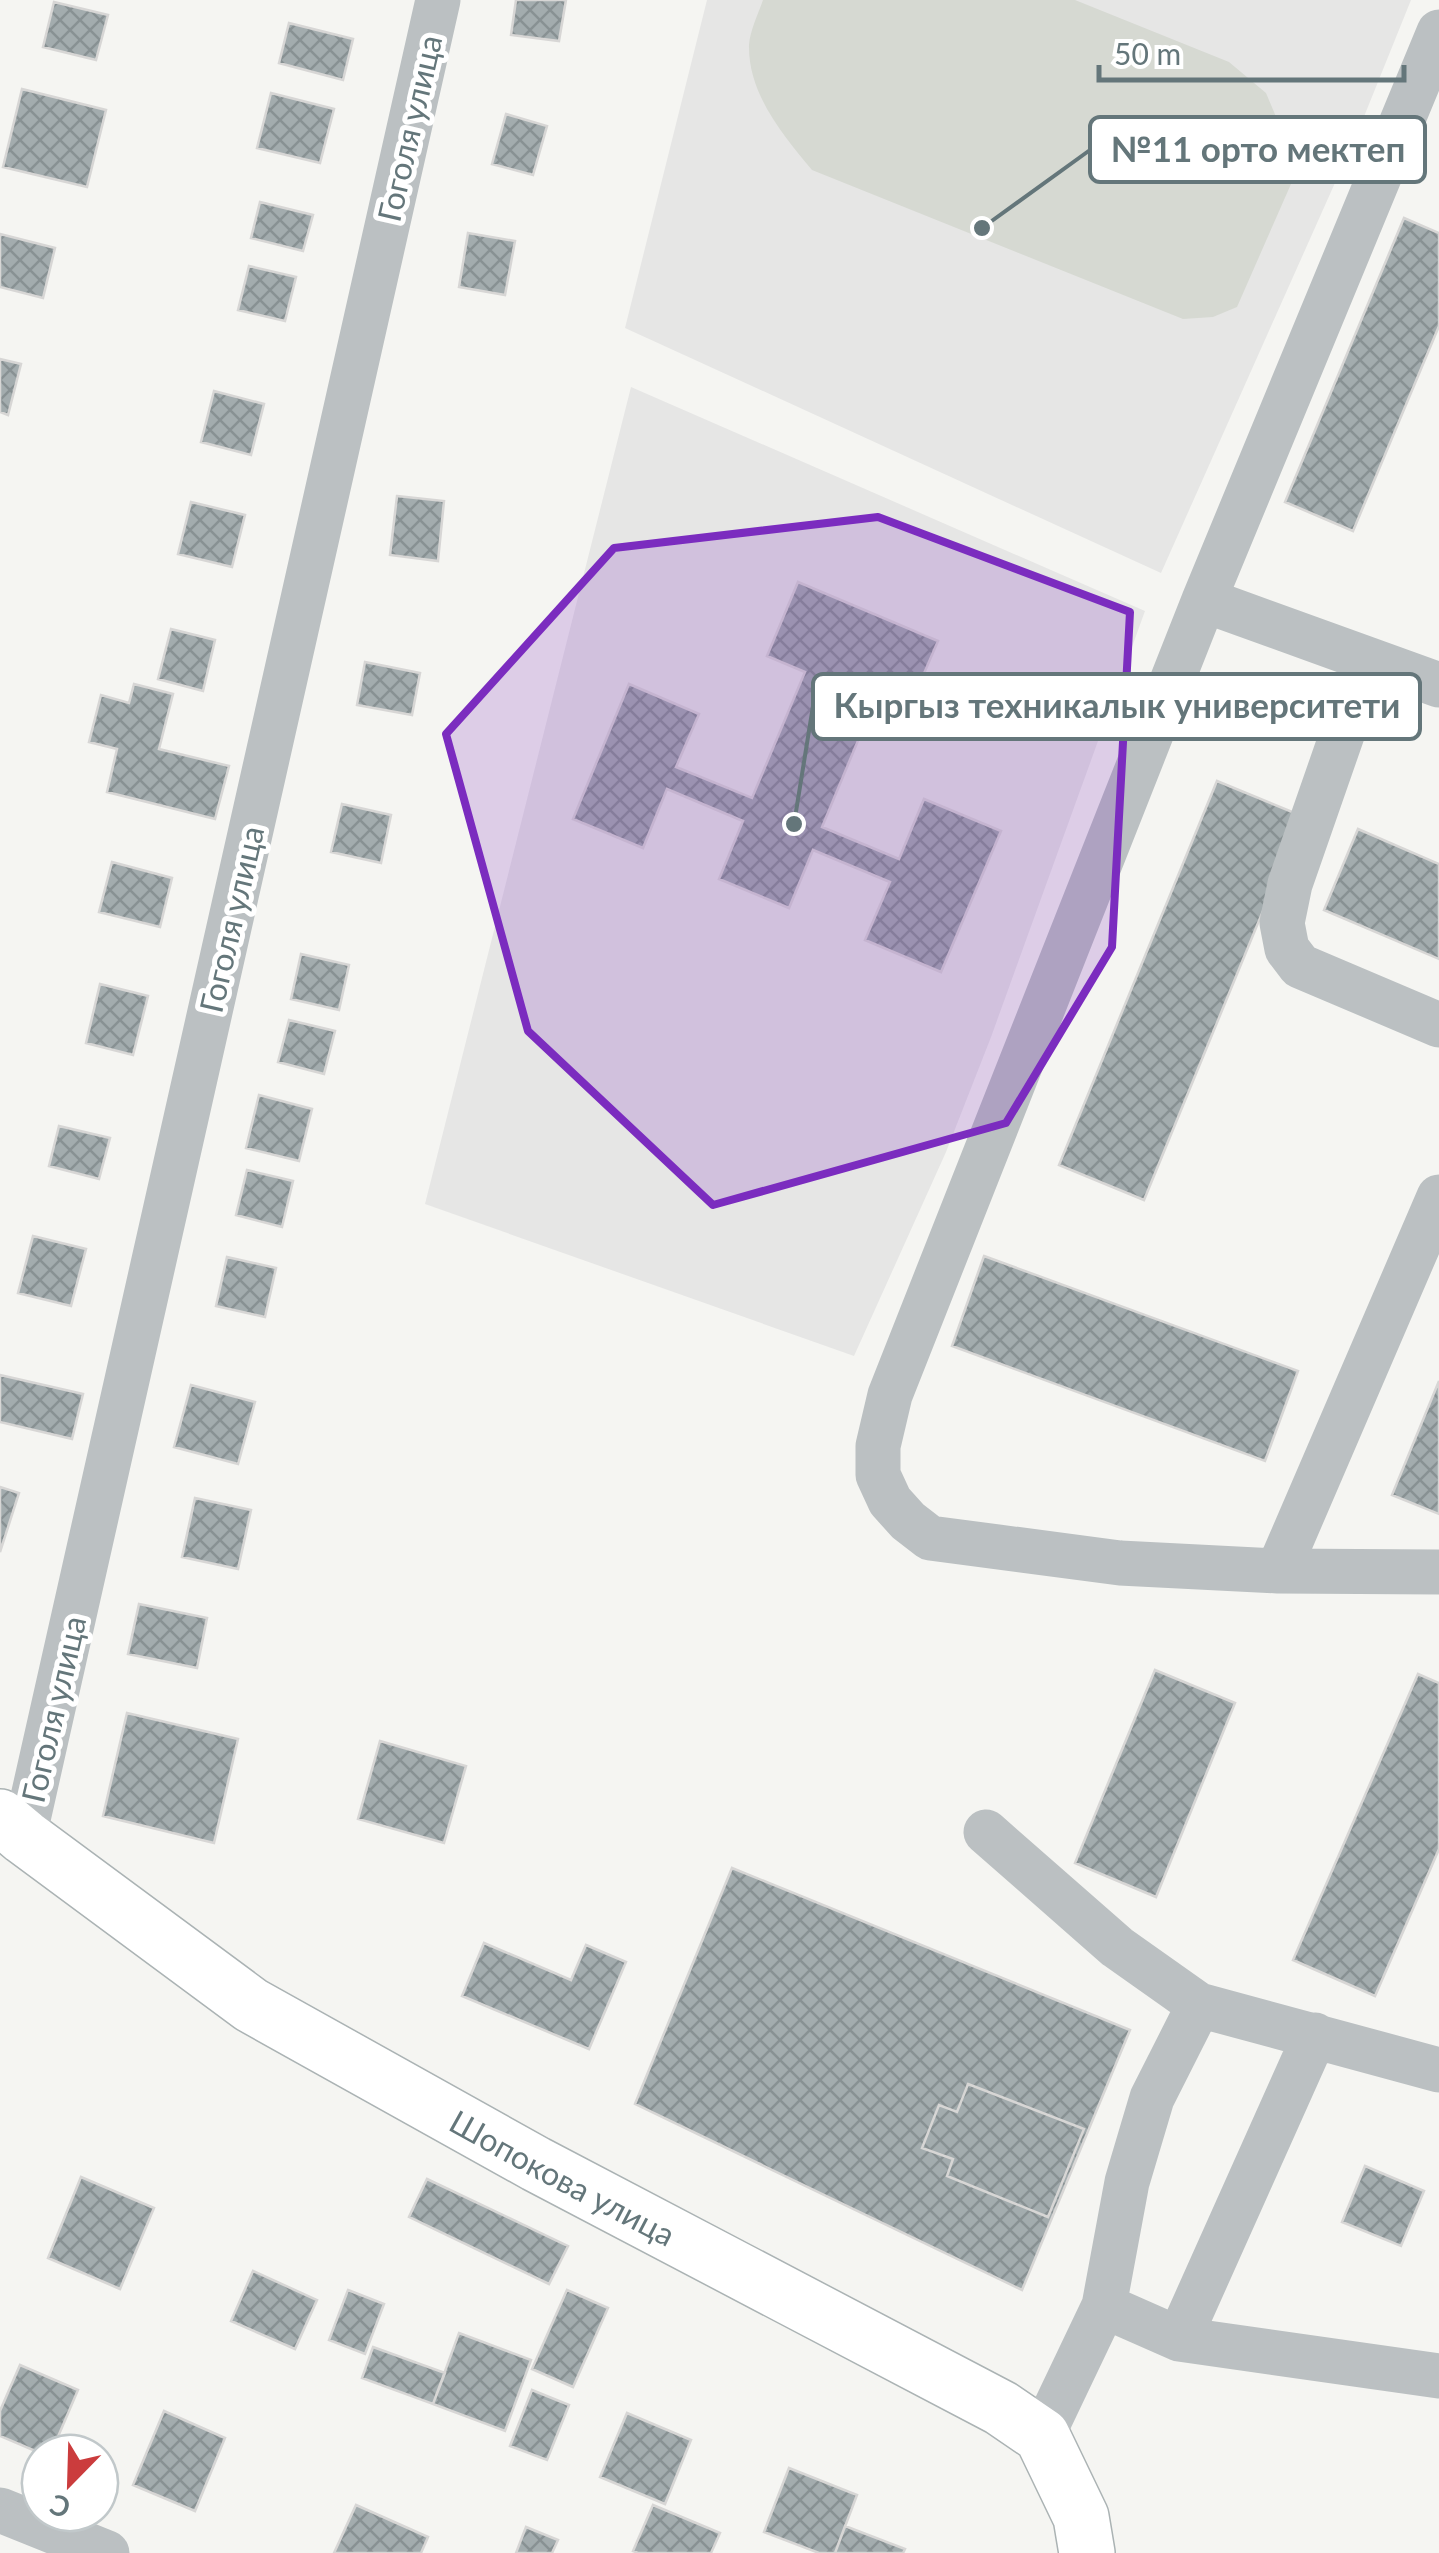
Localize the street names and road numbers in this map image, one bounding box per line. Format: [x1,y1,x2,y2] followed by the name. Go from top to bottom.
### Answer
[369,31,449,225] street label: Гоголя улица
[191,822,271,1016] street label: Гоголя улица
[13,1612,93,1806] street label: Гоголя улица
[444,2101,682,2253] street label: Шопокова улица

